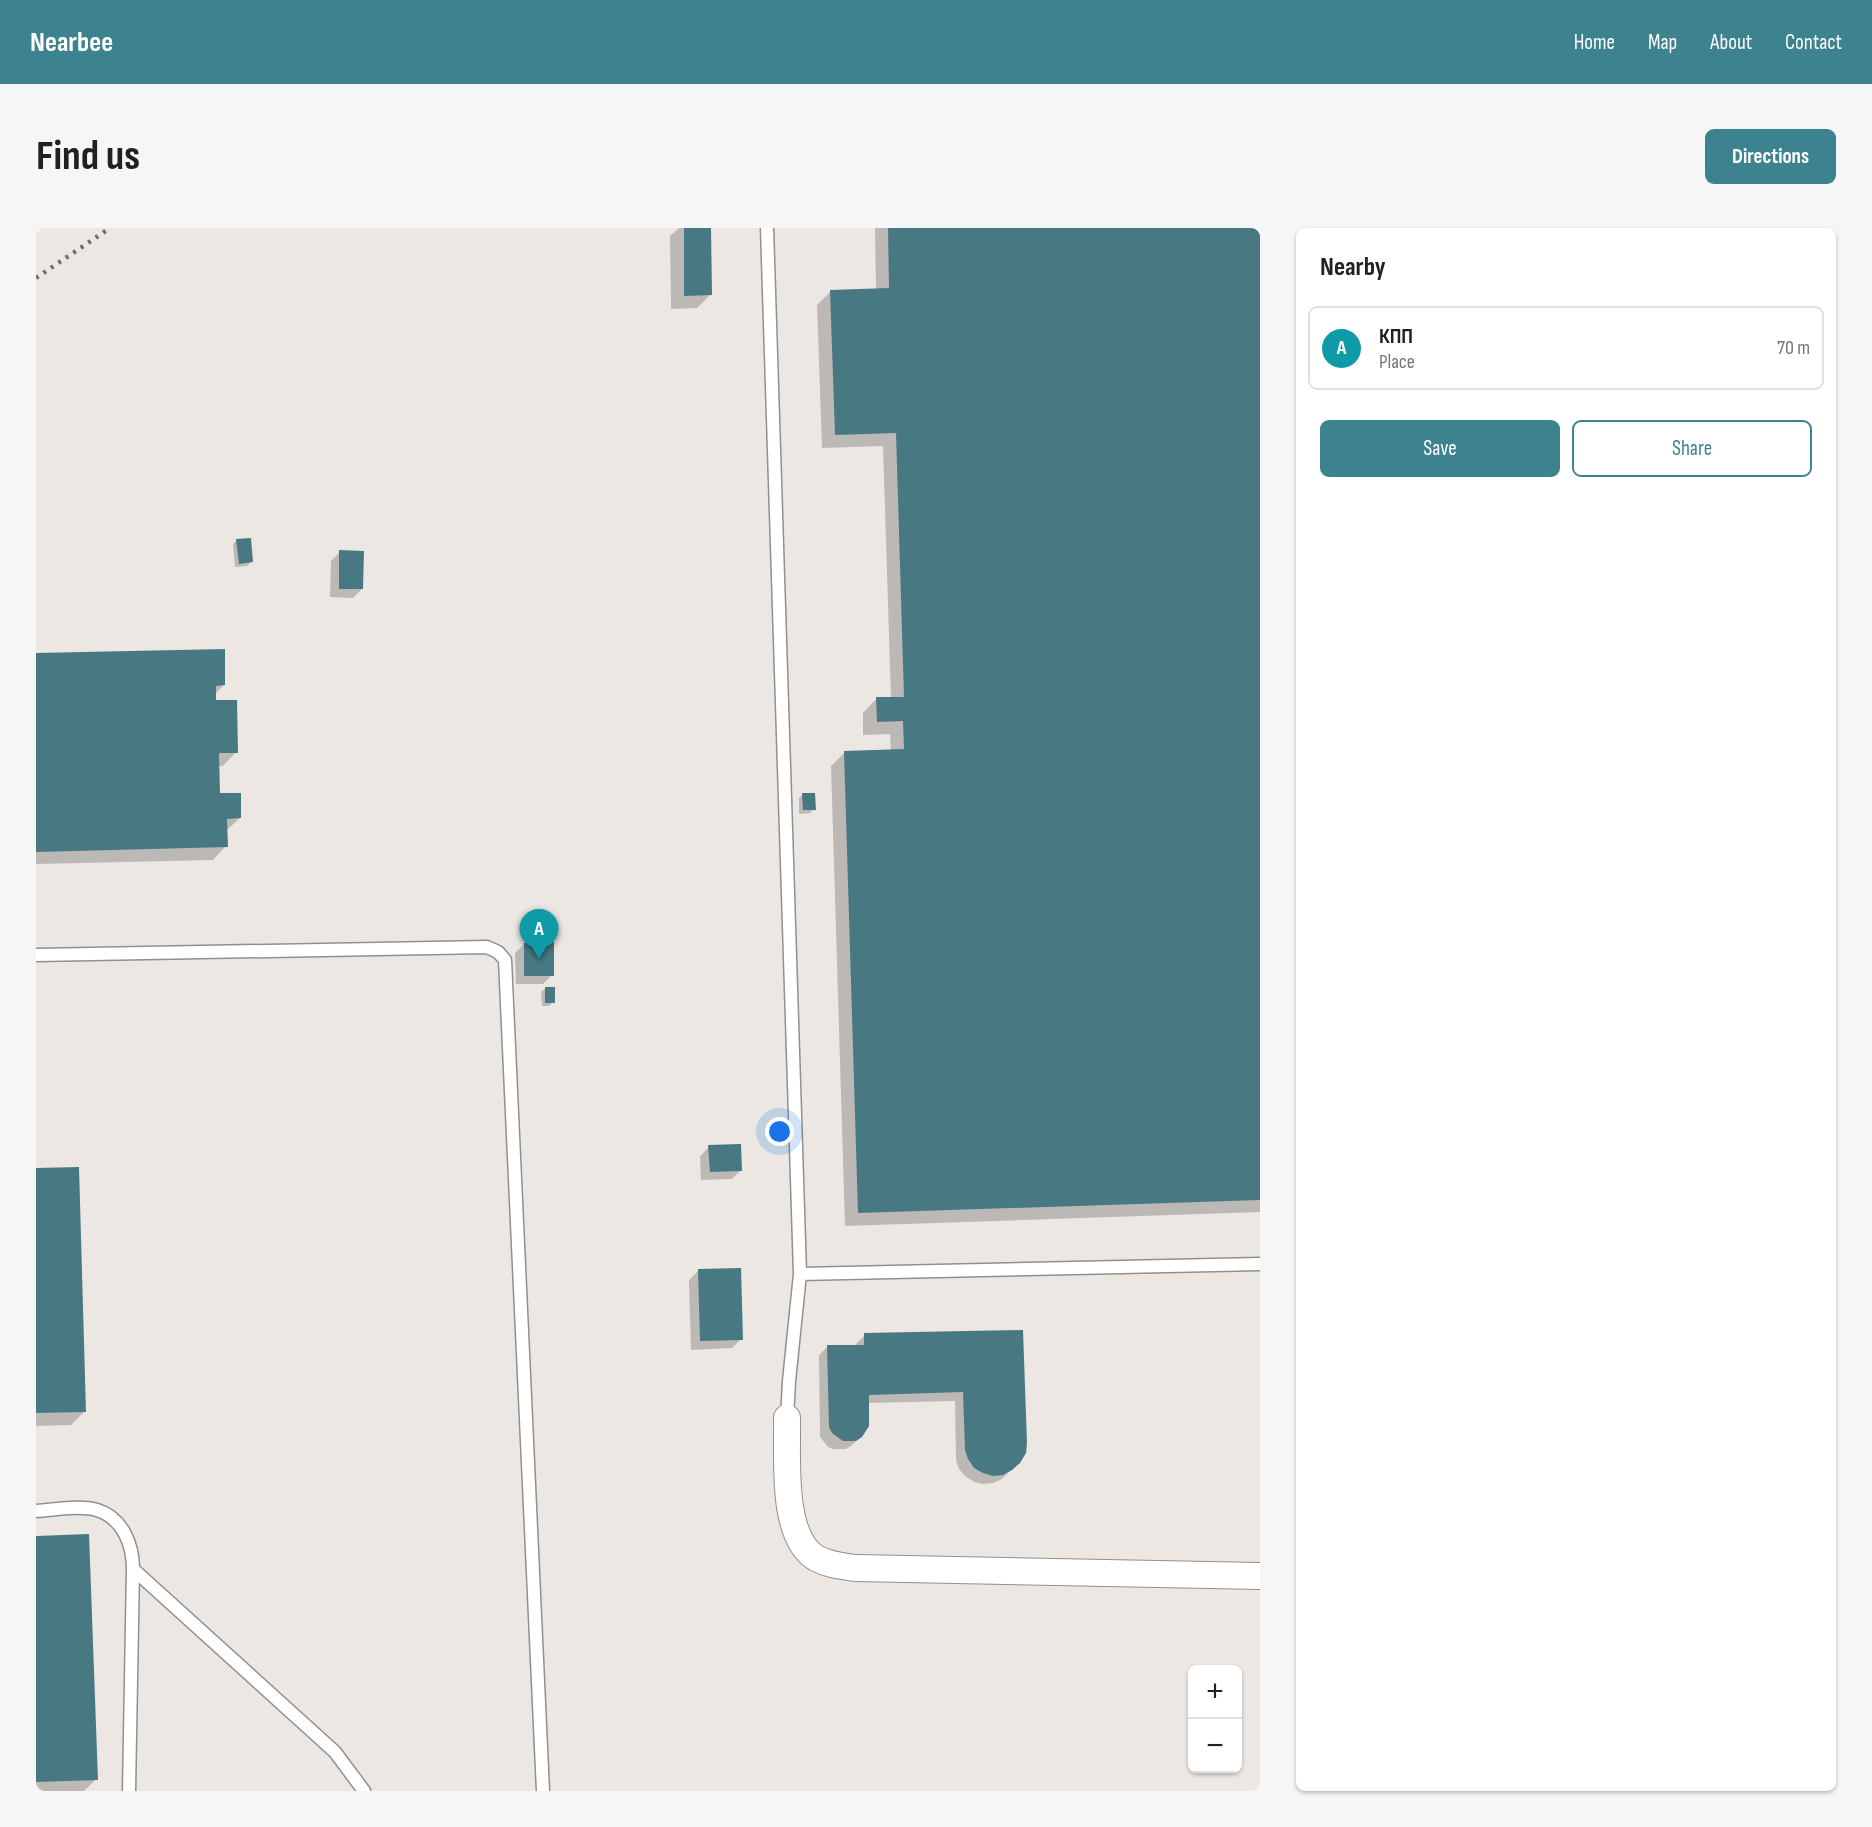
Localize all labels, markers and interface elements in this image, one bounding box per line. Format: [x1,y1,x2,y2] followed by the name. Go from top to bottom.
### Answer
[30,26,113,59] text: Nearbee
[1574,30,1615,55] text: Home
[1648,30,1677,55] text: Map
[1710,30,1752,55] text: About
[1785,30,1842,55] text: Contact
[1705,129,1836,184] button: Directions
[36,131,140,182] text: Find us
[1320,252,1386,283] text: Nearby
[1379,323,1413,350] text: КПП
[1337,336,1346,360] text: A
[1777,336,1810,360] text: 70 m
[1379,350,1415,374] text: Place
[1320,420,1560,477] button: Save
[1572,420,1812,477] button: Share
[520,910,558,959] pin: A
[765,1117,794,1146] your location
[1188,1665,1242,1773] map controls
[1188,1665,1242,1719] button: +
[1188,1719,1242,1773] button: −

